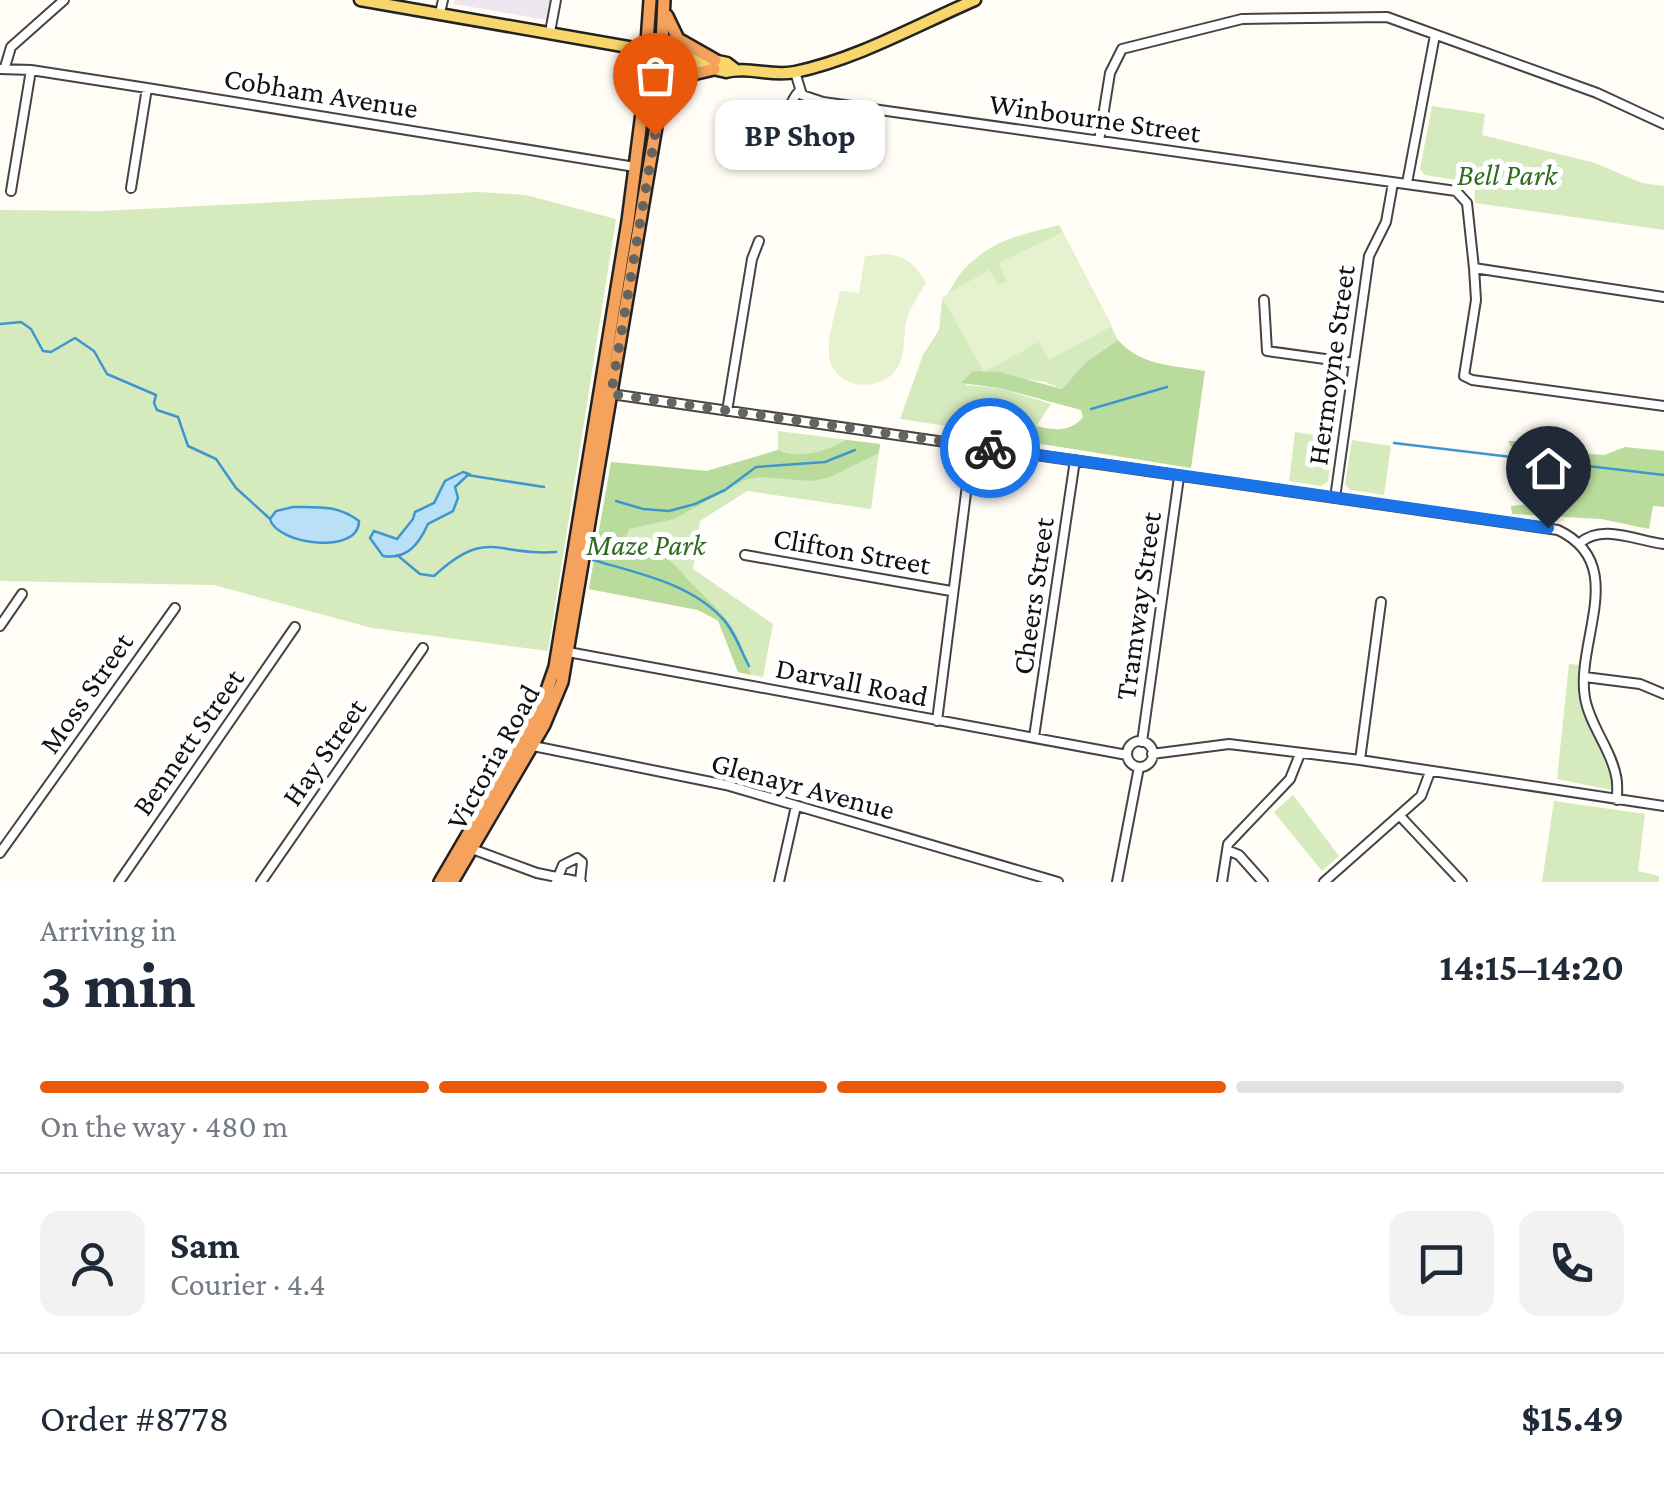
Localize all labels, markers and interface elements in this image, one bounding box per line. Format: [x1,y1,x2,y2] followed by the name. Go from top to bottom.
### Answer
[613,33,698,136] pin
[628,48,683,103] icon: bag
[222,61,420,124] street label: Cobham Avenue
[987,86,1204,149] street label: Winbourne Street
[715,100,885,170] callout: BP Shop
[744,117,856,153] text: BP Shop
[1457,158,1559,191] park label: Bell Park
[1300,262,1362,467] street label: Hermoyne Street
[940,398,1040,498] courier
[963,421,1018,476] icon: bike
[1506,426,1591,529] pin
[1521,441,1576,496] icon: home
[1108,509,1168,702] street label: Tramway Street
[1005,514,1060,677] street label: Cheers Street
[771,520,934,581] street label: Clifton Street
[585,528,708,561] park label: Maze Park
[32,625,140,759] street label: Moss Street
[773,651,931,712] street label: Darvall Road
[125,661,251,821] street label: Bennett Street
[439,678,546,835] street label: Victoria Road
[275,691,374,812] street label: Hay Street
[708,745,898,827] street label: Glenayr Avenue
[40,912,177,948] text: Arriving in
[1440,946,1624,988] text: 14:15–14:20
[40,949,195,1021] text: 3 min
[40,1108,288,1144] text: On the way · 480 m
[40,1211,145,1316] button: person
[1389,1211,1494,1316] button: chat
[1519,1211,1624,1316] button: phone
[170,1224,240,1266] text: Sam
[170,1266,326,1302] text: Courier · 4.4
[40,1397,229,1439] text: Order #8778
[1521,1397,1624,1439] text: $15.49

